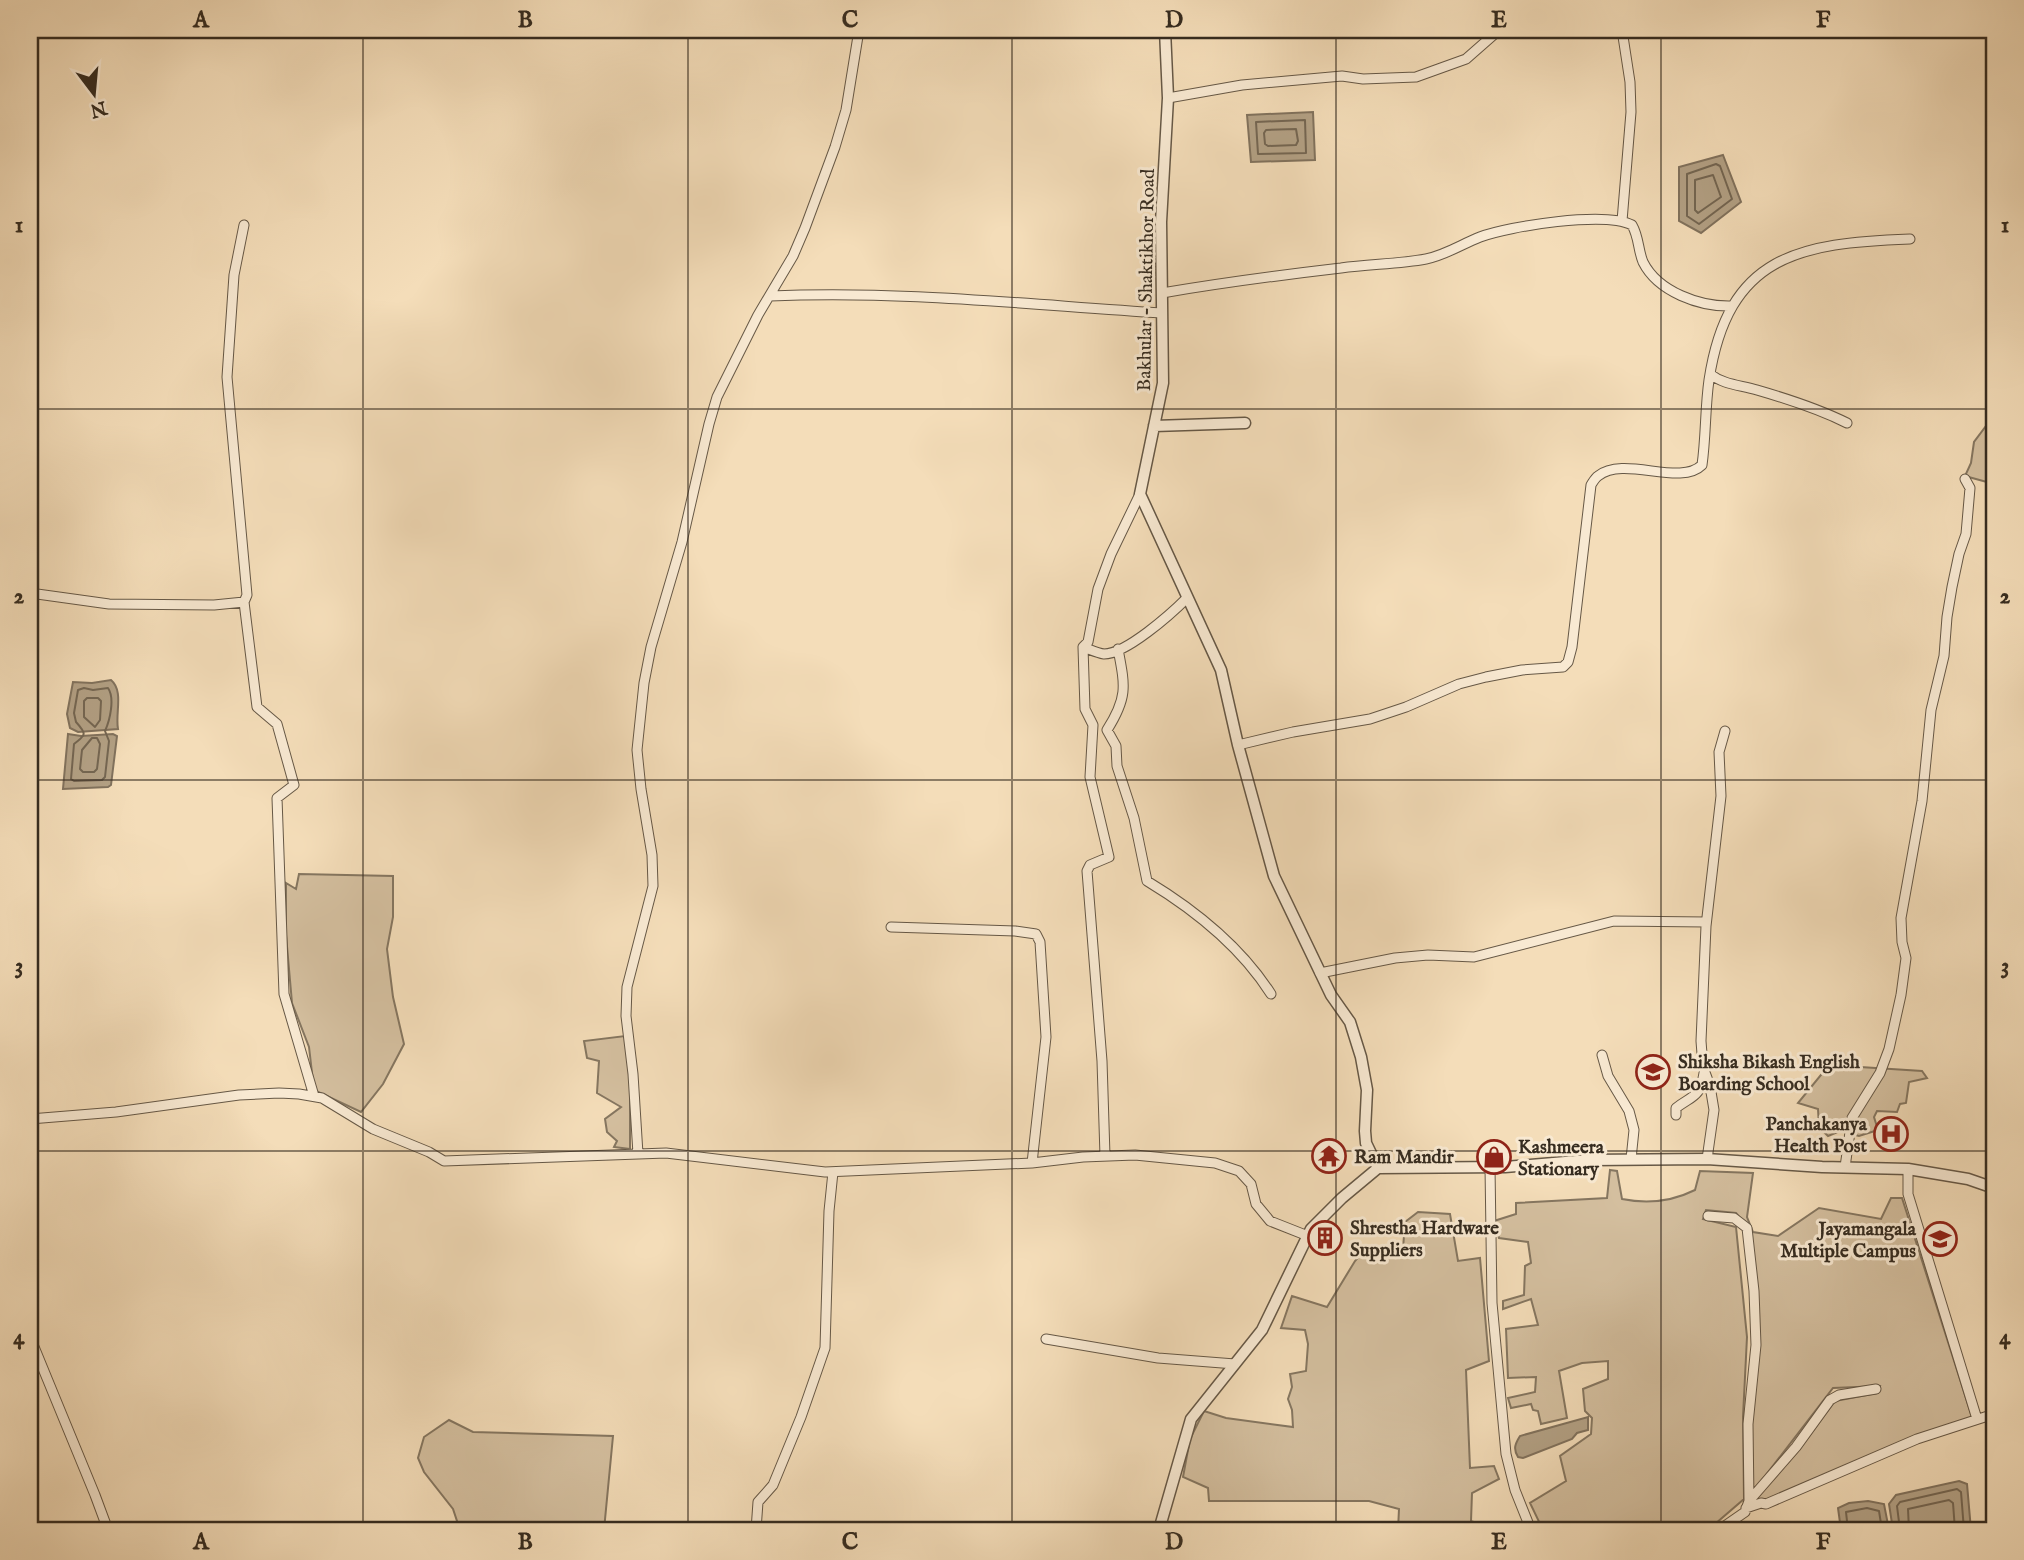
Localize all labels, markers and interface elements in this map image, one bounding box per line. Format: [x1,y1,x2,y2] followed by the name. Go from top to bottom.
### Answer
[192,6,210,35] text: A
[517,6,533,35] text: B
[842,6,859,35] text: C
[1165,6,1183,35] text: D
[1491,6,1507,35] text: E
[1816,6,1831,35] text: F
[60,60,130,130] north arrow
[86,94,110,122] text: N
[1133,168,1161,392] street label: Bakhular - Shaktikhor Road
[15,211,23,240] text: 1
[2001,211,2009,240] text: 1
[14,582,25,611] text: 2
[2000,582,2011,611] text: 2
[15,952,23,981] text: 3
[2001,952,2009,981] text: 3
[1678,1051,1861,1097] place label: Shiksha Bikash English Boarding School
[1634,1053,1672,1091] school or university icon: Shiksha Bikash English Boarding School
[1766,1113,1868,1159] place label: Panchakanya Health Post
[1872,1115,1910,1153] hospital icon: Panchakanya Health Post
[1518,1136,1605,1182] place label: Kashmeera Stationary
[1310,1137,1348,1175] temple icon: Ram Mandir
[1475,1138,1513,1176] shop icon: Kashmeera Stationary
[1354,1146,1455,1170] place label: Ram Mandir
[1350,1217,1499,1263] place label: Shrestha Hardware Suppliers
[1780,1218,1917,1264] place label: Jayamangala Multiple Campus
[1306,1219,1344,1257] building icon: Shrestha Hardware Suppliers
[1921,1220,1959,1258] school or university icon: Jayamangala Multiple Campus
[13,1323,25,1352] text: 4
[1999,1323,2011,1352] text: 4
[192,1528,210,1557] text: A
[517,1528,533,1557] text: B
[842,1528,859,1557] text: C
[1165,1528,1183,1557] text: D
[1491,1528,1507,1557] text: E
[1816,1528,1831,1557] text: F

